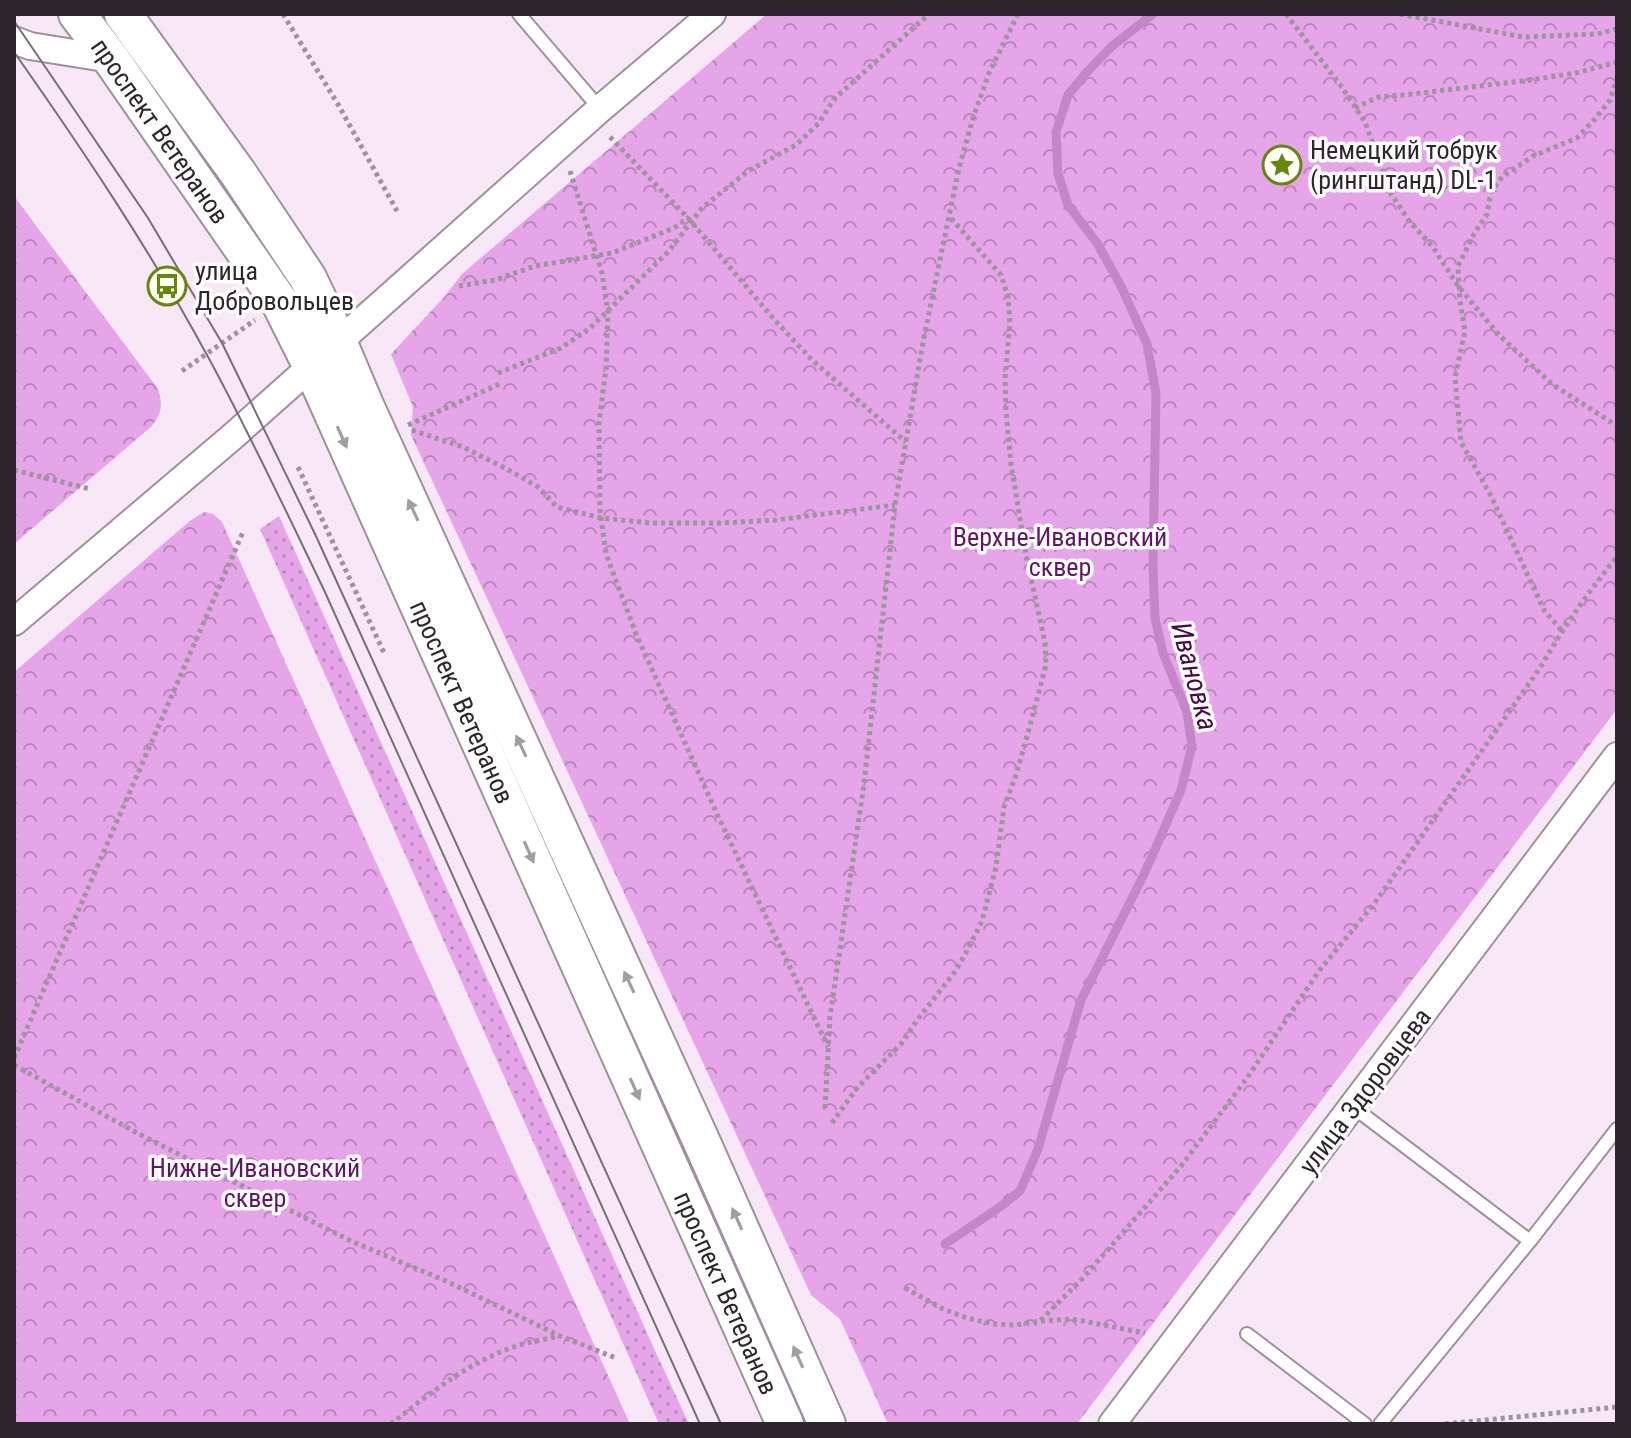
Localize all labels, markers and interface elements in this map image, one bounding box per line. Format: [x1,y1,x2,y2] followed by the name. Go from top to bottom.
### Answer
[85,33,235,229] street label: проспект Ветеранов
[1310,135,1498,195] place label: Немецкий тобрук (рингштанд) DL-1
[1261,144,1303,186] place icon: Немецкий тобрук (рингштанд) DL-1
[195,256,354,316] place label: улица Добровольцев
[146,265,188,307] bus stop icon: улица Добровольцев
[335,425,349,449] one-way arrow
[406,498,420,521] one-way arrow
[953,522,1167,582] park label: Верхне-Ивановский сквер
[404,596,520,808] street label: проспект Ветеранов
[1164,618,1225,734] water label: Ивановка
[514,734,528,758] one-way arrow
[522,840,536,864] one-way arrow
[622,971,636,994] one-way arrow
[1293,1002,1437,1180] street label: улица Здоровцева
[628,1078,642,1101] one-way arrow
[150,1153,360,1213] park label: Нижне-Ивановский сквер
[668,1187,784,1399] street label: проспект Ветеранов
[730,1207,743,1231] one-way arrow
[791,1345,804,1369] one-way arrow

